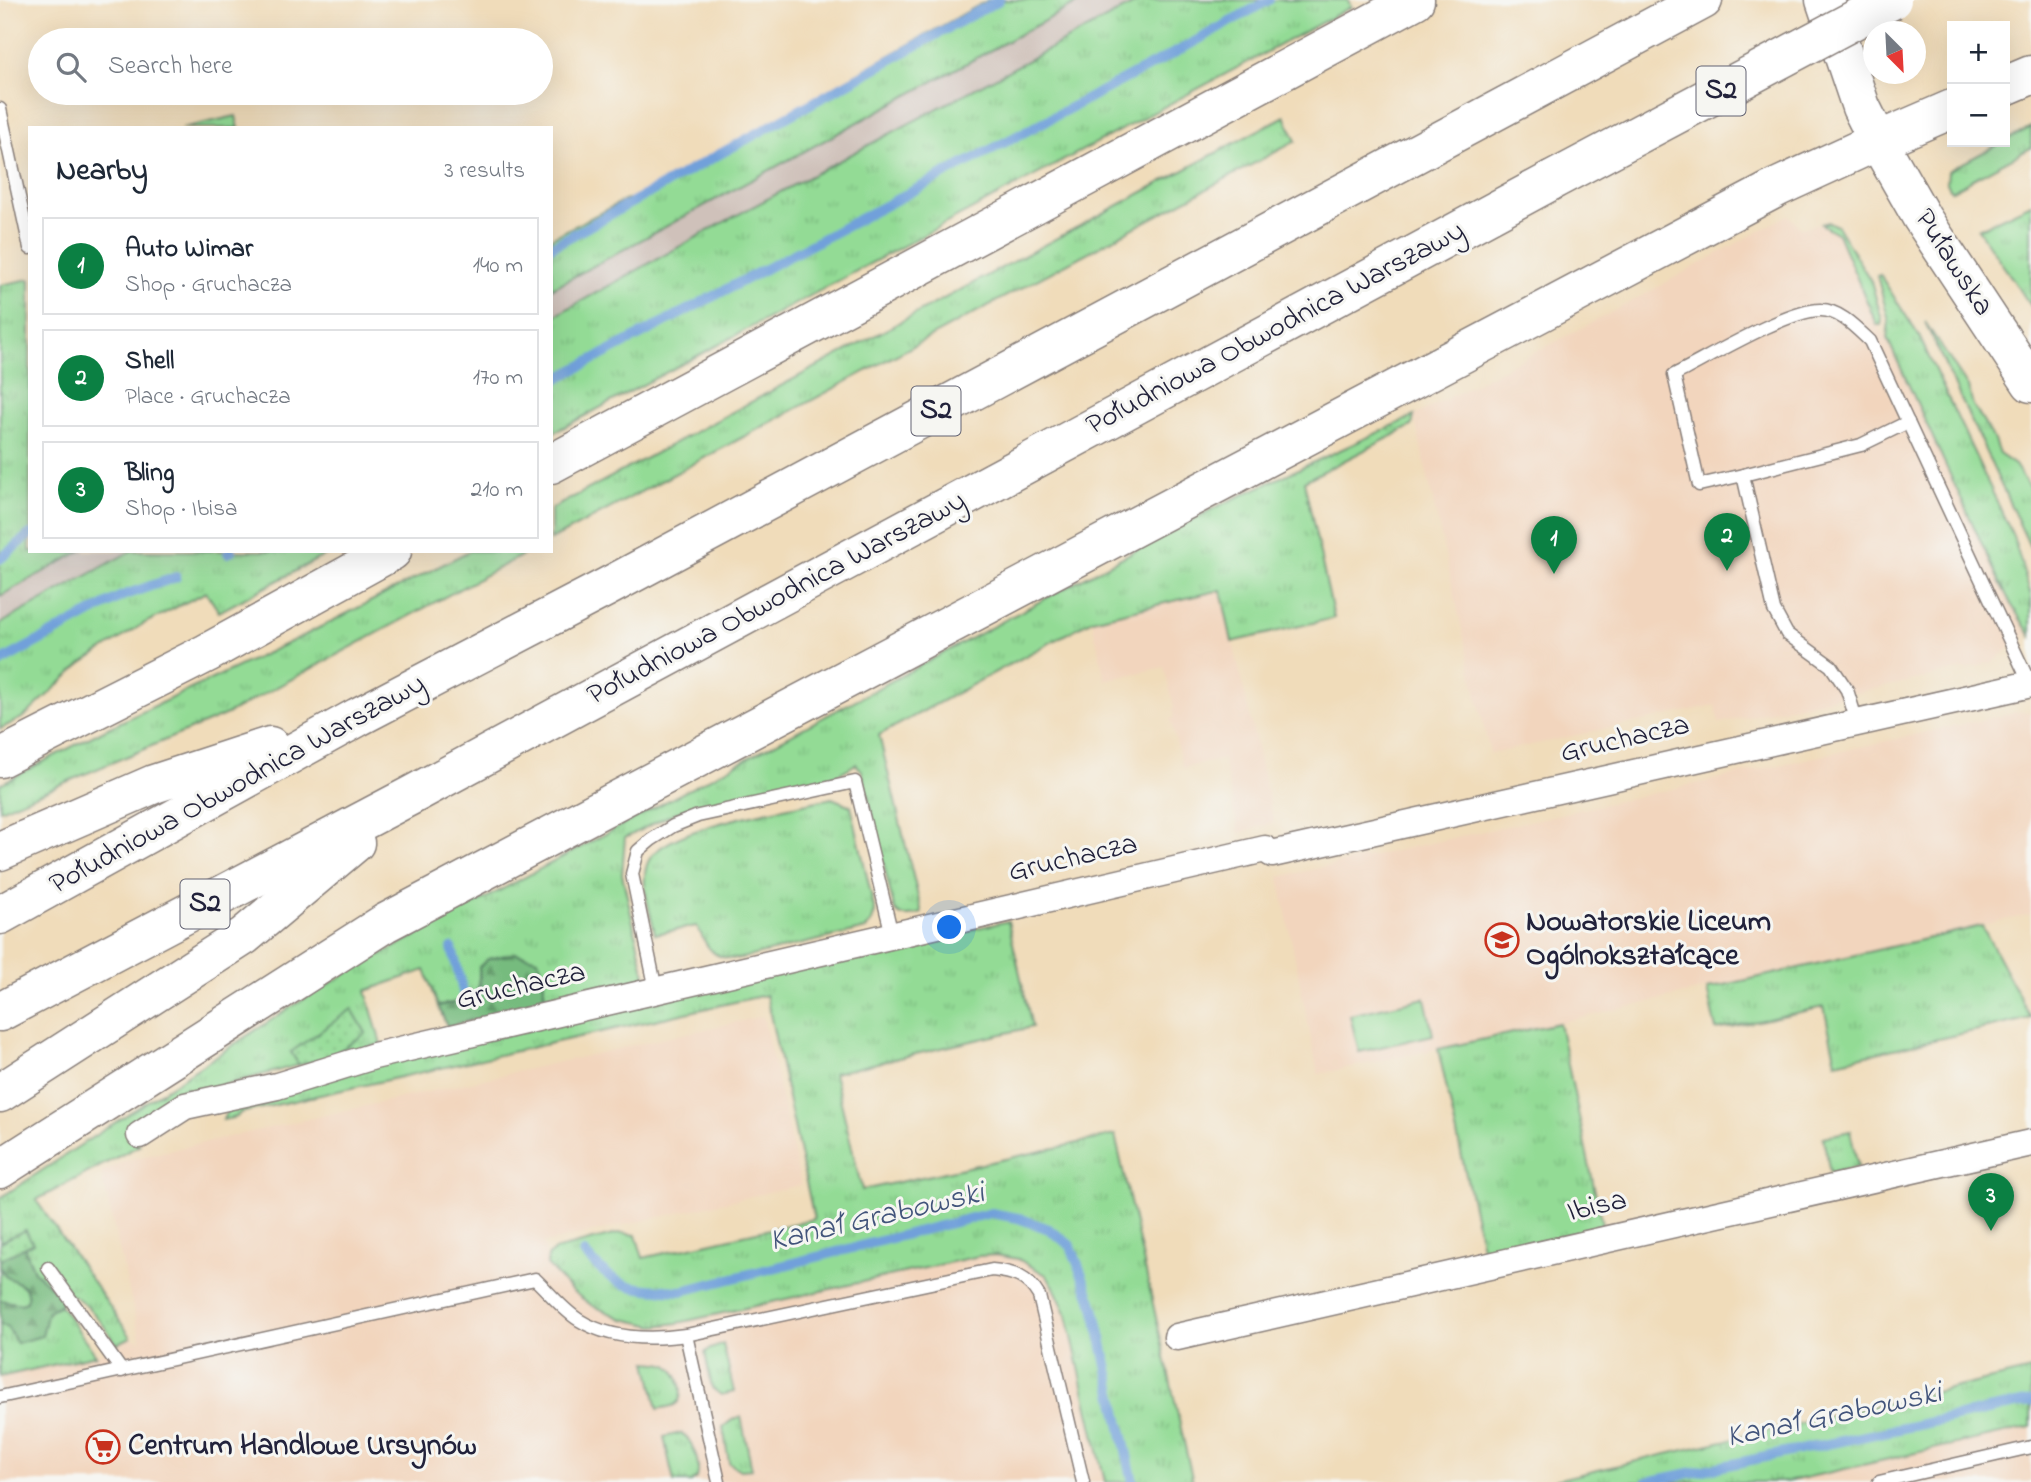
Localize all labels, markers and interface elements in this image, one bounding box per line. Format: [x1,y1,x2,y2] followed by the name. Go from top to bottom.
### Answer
[1863,21,1926,84] north arrow
[1947,21,2010,147] map controls
[1947,21,2010,84] button: +
[28,28,553,105] search box
[52,48,90,86] icon: search
[108,48,233,86] text: Search here
[1696,66,1746,116] road number: S2
[1947,84,2010,147] button: −
[56,150,148,194] text: Nearby
[444,155,525,188] text: 3 results
[1902,201,2004,325] street label: Puławska
[1079,210,1473,448] street label: Południowa Obwodnica Warszawy
[125,231,253,269] text: Auto Wimar
[77,250,85,283] text: 1
[473,250,523,283] text: 140 m
[125,269,292,302] text: Shop · Gruchacza
[125,343,174,381] text: Shell
[75,362,87,395] text: 2
[473,362,523,395] text: 170 m
[125,381,291,414] text: Place · Gruchacza
[912,386,960,436] road number: S2
[125,455,175,493] text: Bling
[76,474,86,507] text: 3
[471,474,523,507] text: 210 m
[580,480,974,718] street label: Południowa Obwodnica Warszawy
[125,493,237,526] text: Shop · Ibisa
[1704,513,1750,571] pin: 2
[1531,516,1577,574] pin: 1
[42,663,434,907] street label: Południowa Obwodnica Warszawy
[1556,704,1694,776] street label: Gruchacza
[1004,823,1142,895] street label: Gruchacza
[180,880,230,928] road number: S2
[1526,901,1771,980] place label: Nowatorskie Liceum Ogólnokształcące
[932,910,966,944] your location
[1483,921,1521,959] school or university icon: Nowatorskie Liceum Ogólnokształcące
[452,951,590,1023] street label: Gruchacza
[765,1170,992,1266] water label: Kanał Grabowski
[1968,1173,2014,1231] pin: 3
[1563,1179,1631,1235] street label: Ibisa
[1722,1370,1949,1462] water label: Kanał Grabowski
[128,1425,477,1469] place label: Centrum Handlowe Ursynów
[84,1428,122,1466] supermarket icon: Centrum Handlowe Ursynów

